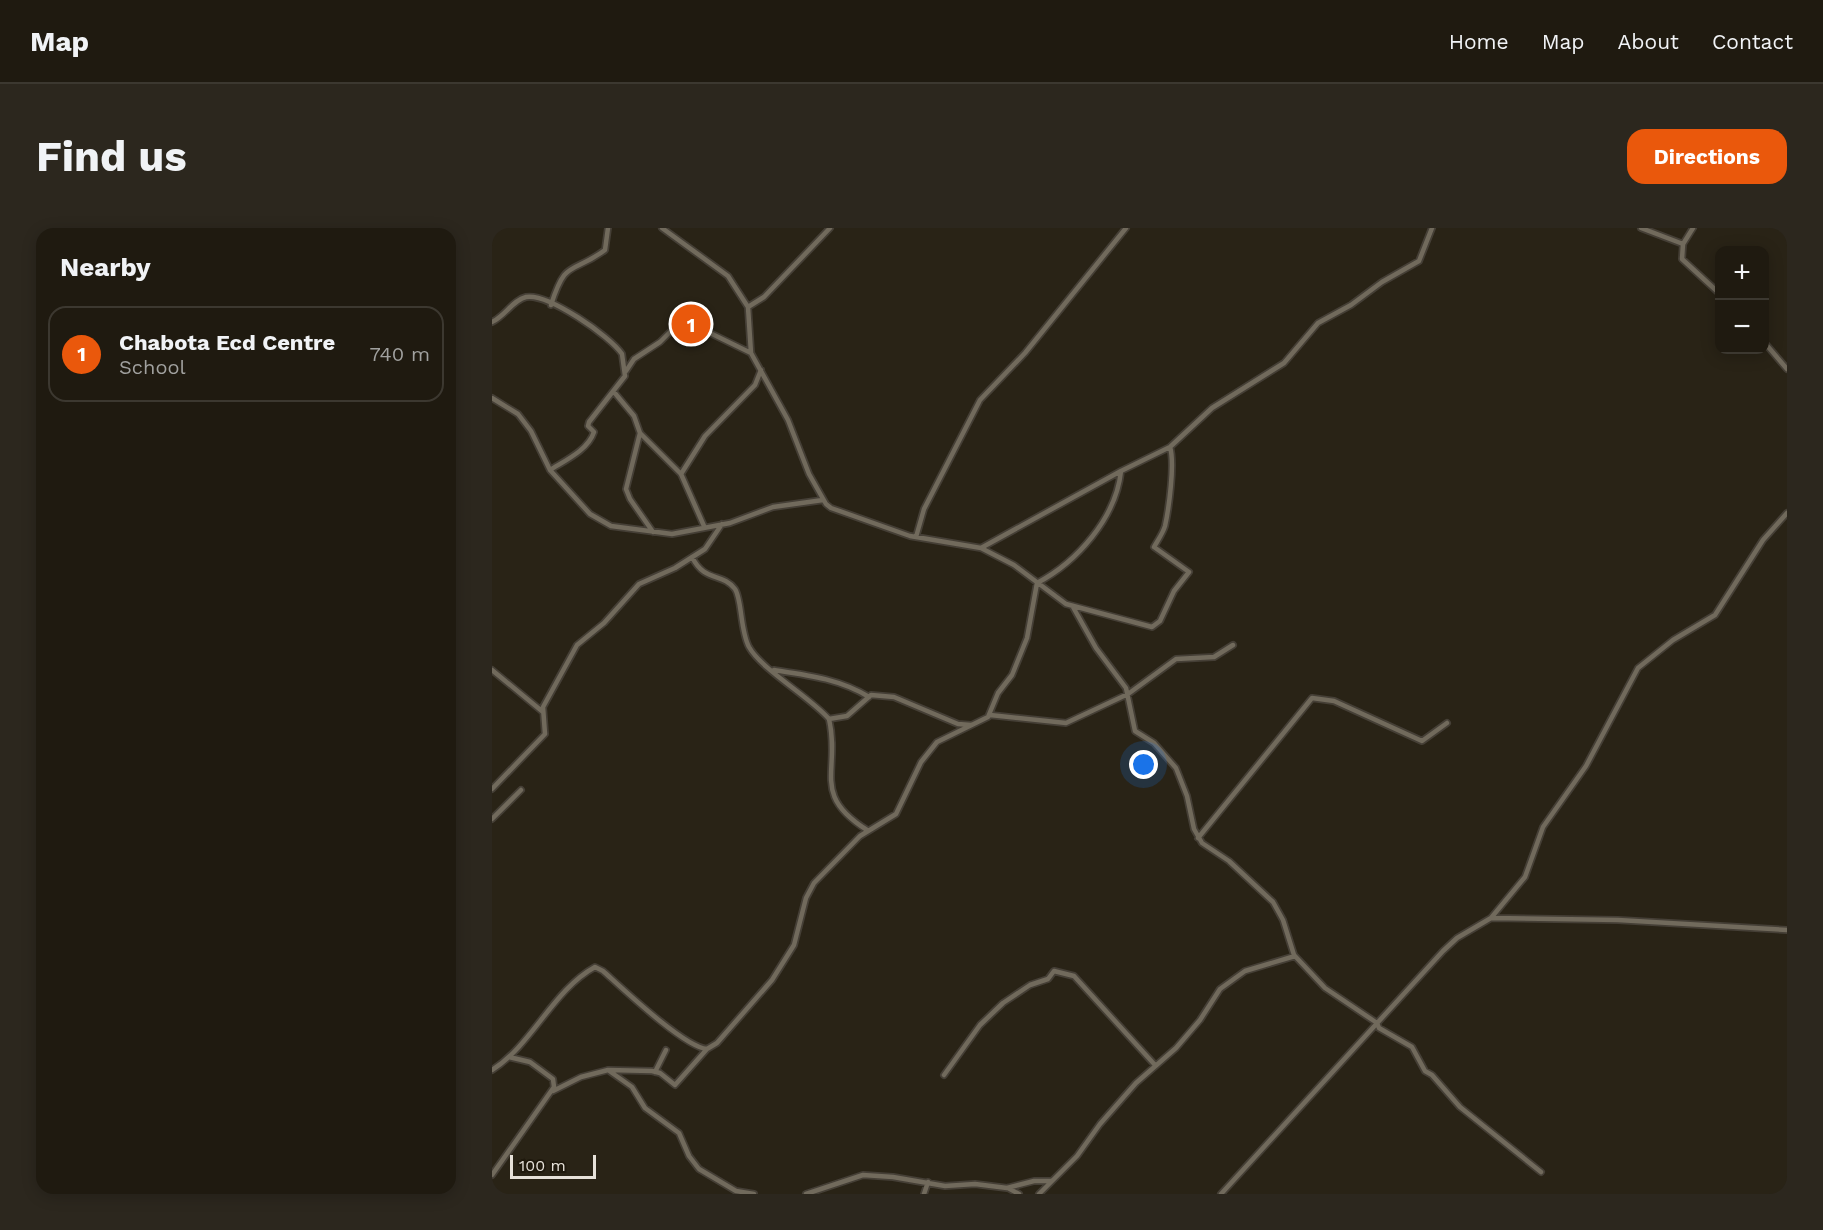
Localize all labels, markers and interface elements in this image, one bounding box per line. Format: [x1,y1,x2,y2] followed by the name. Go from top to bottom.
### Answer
[30,25,89,58] text: Map
[1449,29,1509,54] text: Home
[1542,29,1585,54] text: Map
[1618,29,1679,54] text: About
[1712,29,1793,54] text: Contact
[1627,129,1787,184] button: Directions
[36,132,187,181] text: Find us
[1715,246,1769,354] map controls
[1715,246,1769,300] button: +
[60,252,151,282] text: Nearby
[1715,300,1769,354] button: −
[672,302,710,346] pin: 1
[119,330,335,355] text: Chabota Ecd Centre
[77,342,86,366] text: 1
[370,342,430,366] text: 740 m
[119,355,186,379] text: School
[1129,750,1158,779] your location
[510,1152,596,1180] scale bar
[519,1156,566,1175] text: 100 m

